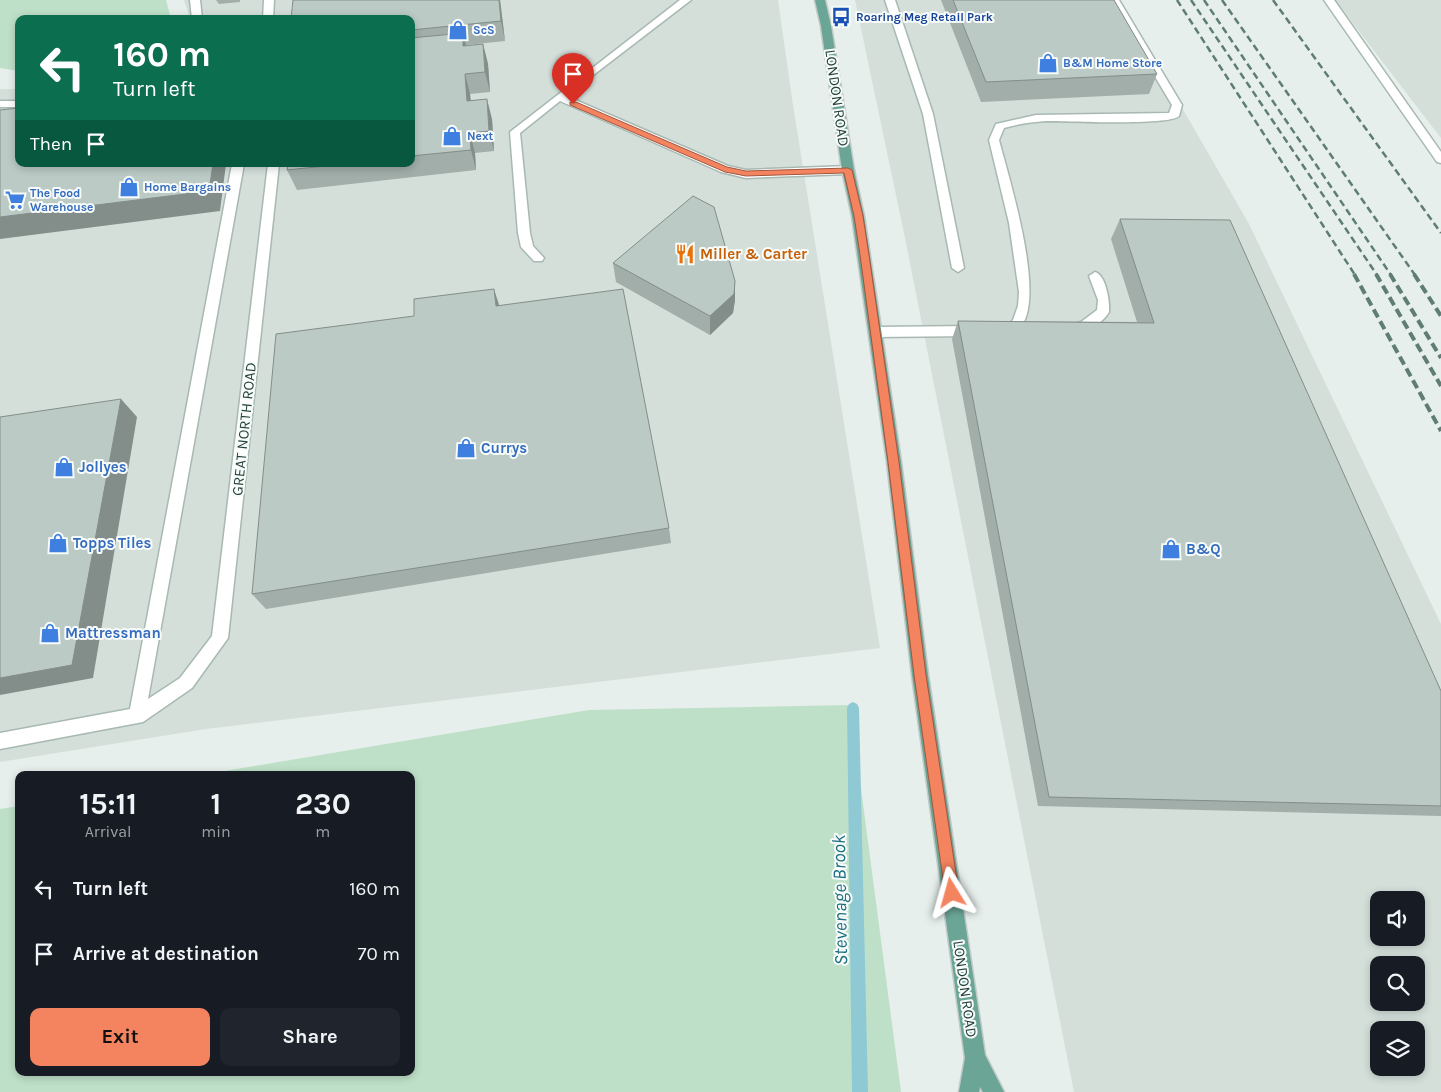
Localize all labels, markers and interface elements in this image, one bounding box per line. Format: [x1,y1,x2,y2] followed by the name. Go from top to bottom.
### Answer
[830,6,852,28] bus stop icon: Roaring Meg Retail Park
[856,10,993,24] place label: Roaring Meg Retail Park
[447,19,469,41] shop icon: ScS
[473,23,495,37] place label: ScS
[113,34,211,75] text: 160 m
[30,35,95,100] icon: left
[821,48,853,148] street label: LONDON ROAD
[1037,52,1059,74] shop icon: B&M Home Store
[552,53,594,104] pin
[1063,56,1162,70] place label: B&M Home Store
[559,60,587,88] icon: arrive
[113,76,196,102] text: Turn left
[441,125,463,147] shop icon: Next
[467,129,494,143] place label: Next
[82,130,110,158] icon: arrive
[30,133,72,155] text: Then
[118,176,140,198] shop icon: Home Bargains
[144,180,231,194] place label: Home Bargains
[30,186,93,214] place label: The Food Warehouse
[4,189,26,211] supermarket icon: The Food Warehouse
[674,243,696,265] restaurant icon: Miller & Carter
[700,245,807,263] place label: Miller & Carter
[228,361,260,497] street label: GREAT NORTH ROAD
[455,437,477,459] shop icon: Currys
[481,439,527,457] place label: Currys
[53,456,75,478] shop icon: Jollyes
[79,458,127,476] place label: Jollyes
[47,532,69,554] shop icon: Topps Tiles
[73,534,152,552] place label: Topps Tiles
[1160,538,1182,560] shop icon: B&Q
[1186,540,1221,558] place label: B&Q
[39,622,61,644] shop icon: Mattressman
[65,624,161,642] place label: Mattressman
[79,786,137,822] text: 15:11
[211,786,221,822] text: 1
[295,786,351,822] text: 230
[85,822,132,841] text: Arrival
[201,822,231,841] text: min
[315,822,330,841] text: m
[828,834,852,966] water label: Stevenage Brook
[925,866,977,918] position arrow
[30,875,58,903] icon: left
[73,878,148,900] text: Turn left
[349,878,400,900] text: 160 m
[1370,891,1425,1076] map controls
[1370,891,1425,946] button: sound
[949,939,981,1039] street label: LONDON ROAD
[30,940,58,968] icon: arrive
[73,943,259,965] text: Arrive at destination
[358,943,400,965] text: 70 m
[1370,956,1425,1011] button: search
[30,1008,210,1066] button: Exit
[220,1008,400,1066] button: Share
[1370,1021,1425,1076] button: layers

